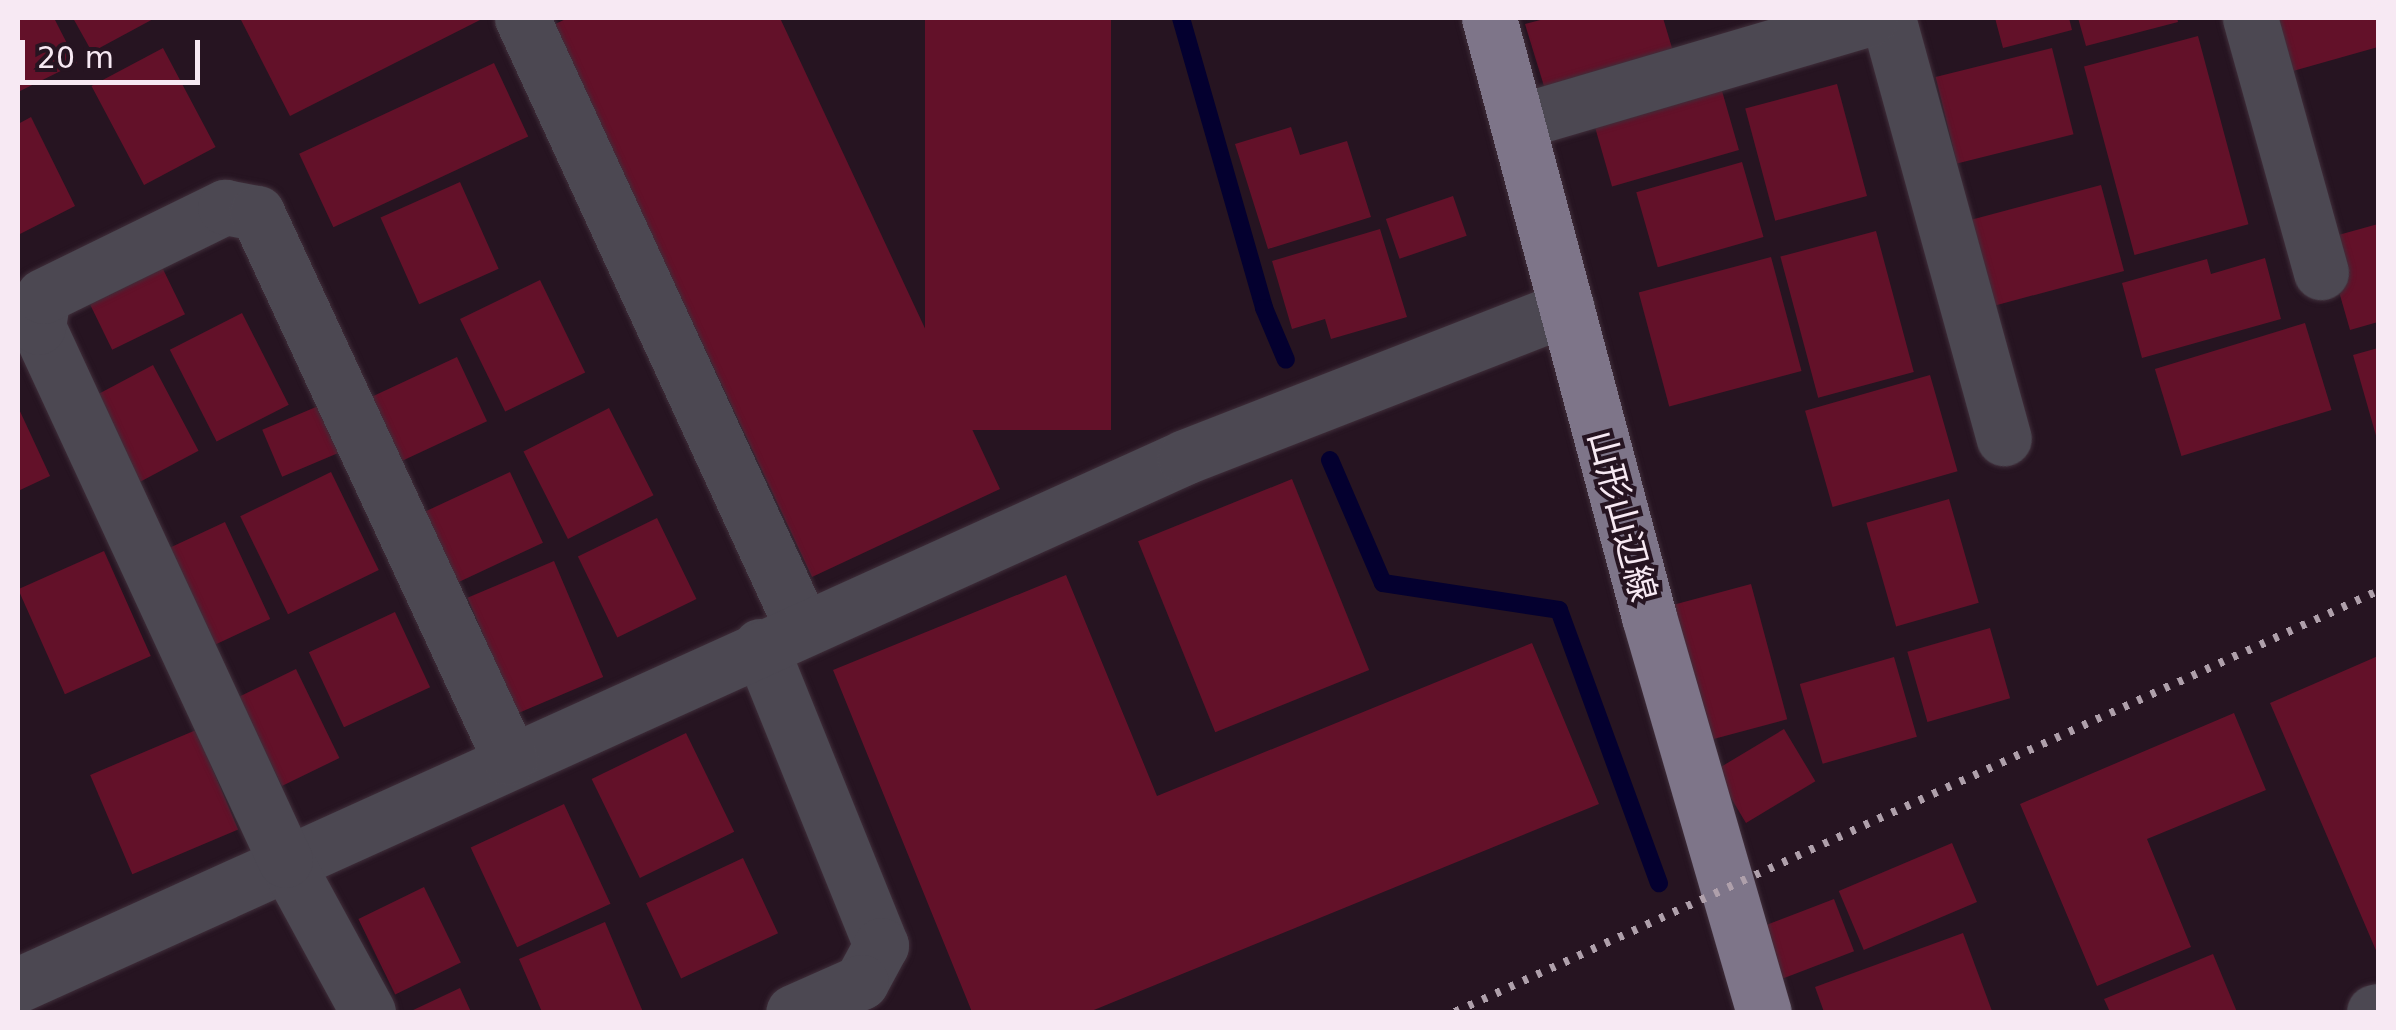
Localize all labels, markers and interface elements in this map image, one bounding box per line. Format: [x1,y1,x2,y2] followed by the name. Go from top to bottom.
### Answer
[25,20,205,82] scale bar
[37,40,114,75] text: 20 m
[1579,426,1665,606] street label: 山形山辺線

